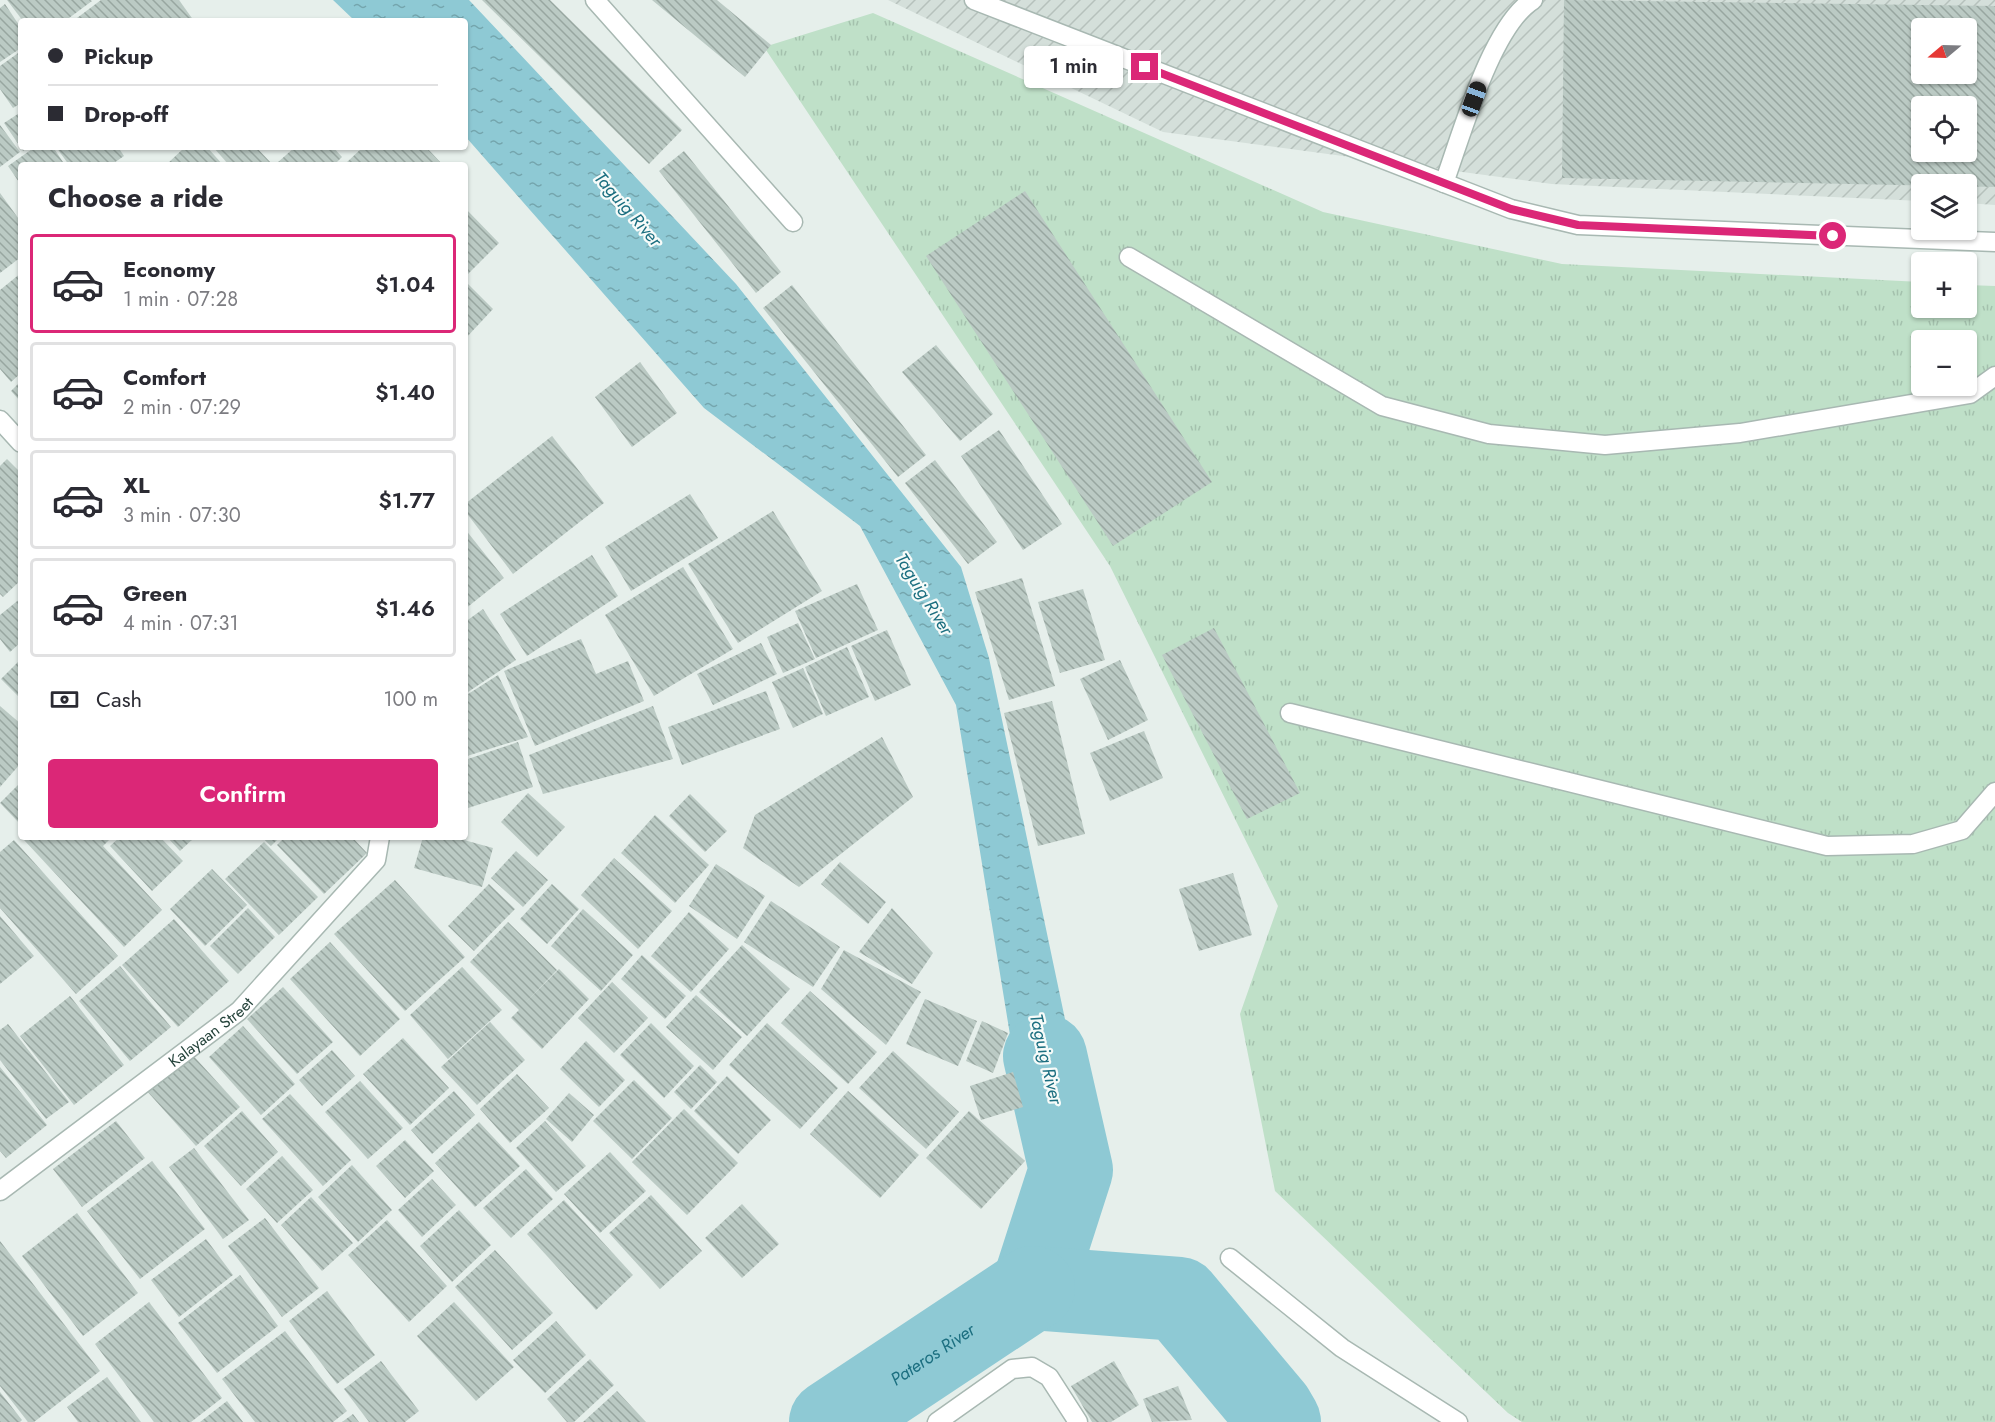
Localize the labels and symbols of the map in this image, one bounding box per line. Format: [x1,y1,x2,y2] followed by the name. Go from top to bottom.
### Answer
[1911,18,1977,84] north arrow
[1025,46,1124,88] callout: 1 min
[1131,53,1158,80] route end
[1459,79,1489,119] car
[588,166,669,253] water label: Taguig River
[1819,222,1846,249] route start
[889,548,960,641] water label: Taguig River
[164,992,259,1072] street label: Kalayaan Street
[1023,1011,1069,1108] water label: Taguig River
[885,1316,981,1392] water label: Pateros River

